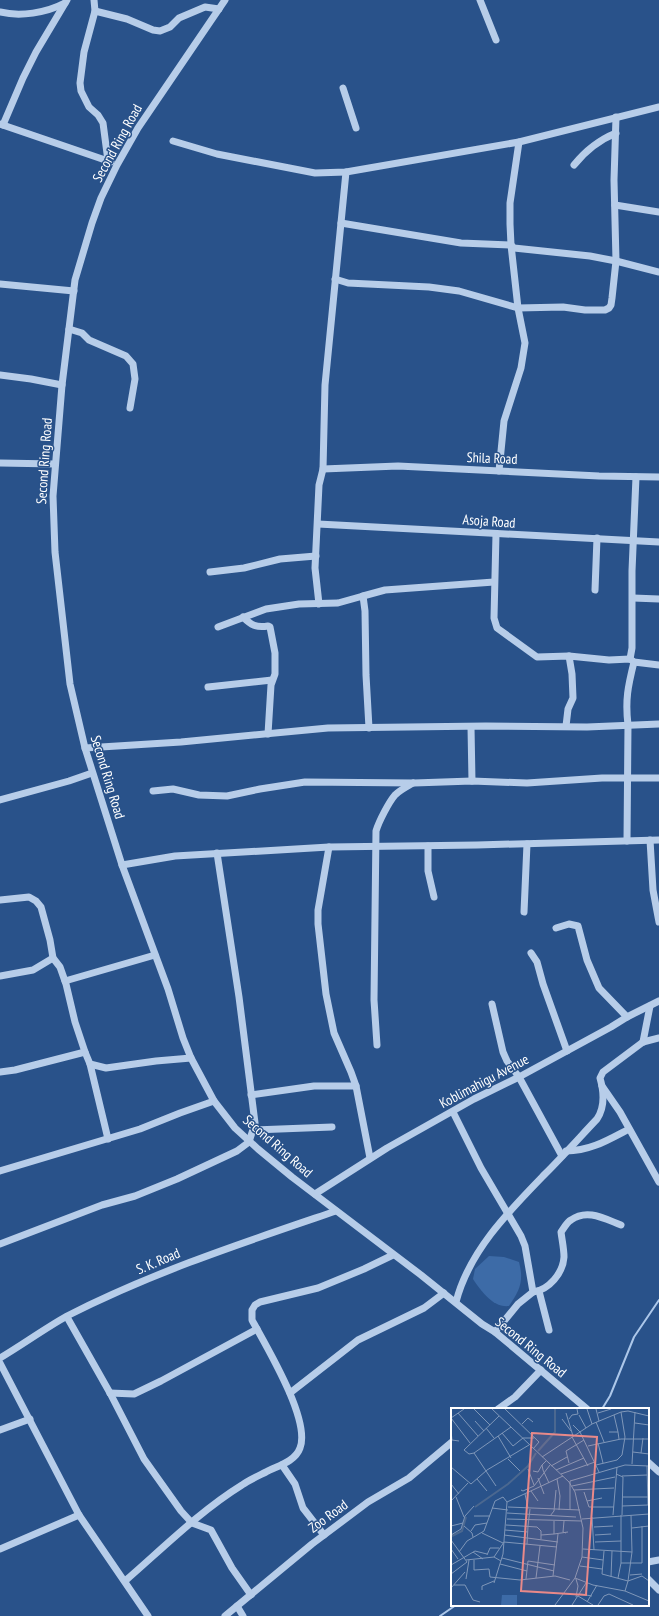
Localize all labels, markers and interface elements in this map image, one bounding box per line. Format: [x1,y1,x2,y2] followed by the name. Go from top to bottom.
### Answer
[88,101,146,185] street label: Second Ring Road
[32,417,56,505] street label: Second Ring Road
[466,448,518,468] street label: Shila Road
[462,510,516,532] street label: Asoja Road
[87,733,129,821] street label: Second Ring Road
[436,1050,532,1112] street label: Koblimahigu Avenue
[239,1111,317,1181] street label: Second Ring Road
[133,1244,183,1278] street label: S. K. Road
[492,1313,570,1381] street label: Second Ring Road
[451,1408,649,1606] inset map
[305,1496,351,1536] street label: Zoo Road

